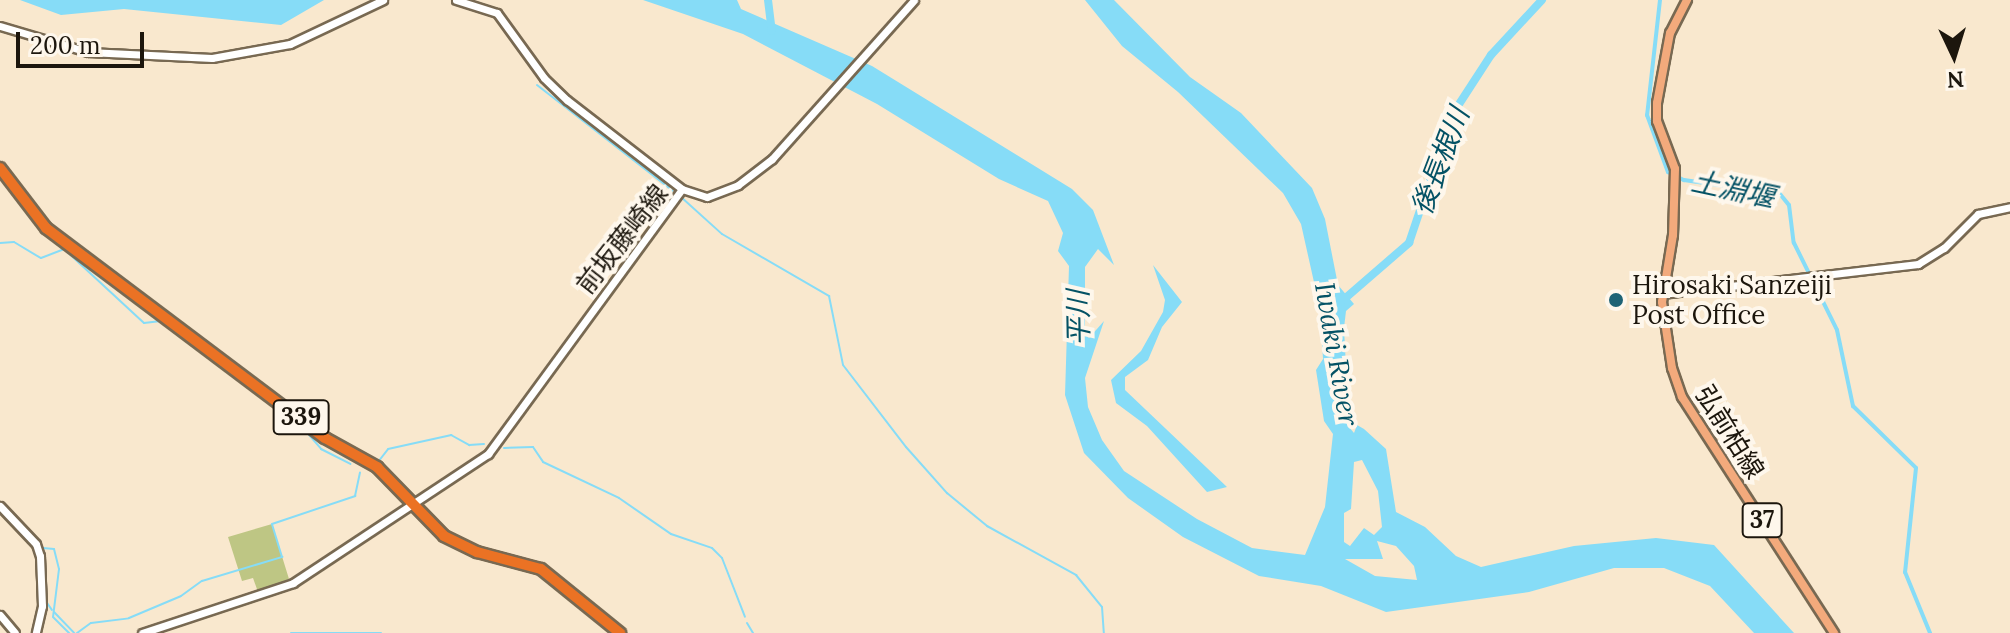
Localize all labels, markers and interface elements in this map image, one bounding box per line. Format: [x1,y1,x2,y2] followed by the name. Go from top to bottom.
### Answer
[20,16,148,66] scale bar
[1914,16,1994,96] north arrow
[30,30,100,61] text: 200 m
[1946,65,1965,95] text: N
[1404,103,1476,219] water label: 後長根川
[1688,164,1778,214] water label: 土淵堰
[570,178,674,300] street label: 前坂藤崎線
[1632,269,1832,330] place label: Hirosaki Sanzeiji Post Office
[1308,280,1366,428] water label: Iwaki River
[1061,290,1095,346] water label: 平川
[1607,291,1625,309] marker: Hirosaki Sanzeiji Post Office
[1689,380,1771,484] street label: 弘前柏線
[271,397,331,437] road number: 339
[1740,500,1784,540] road number: 37

